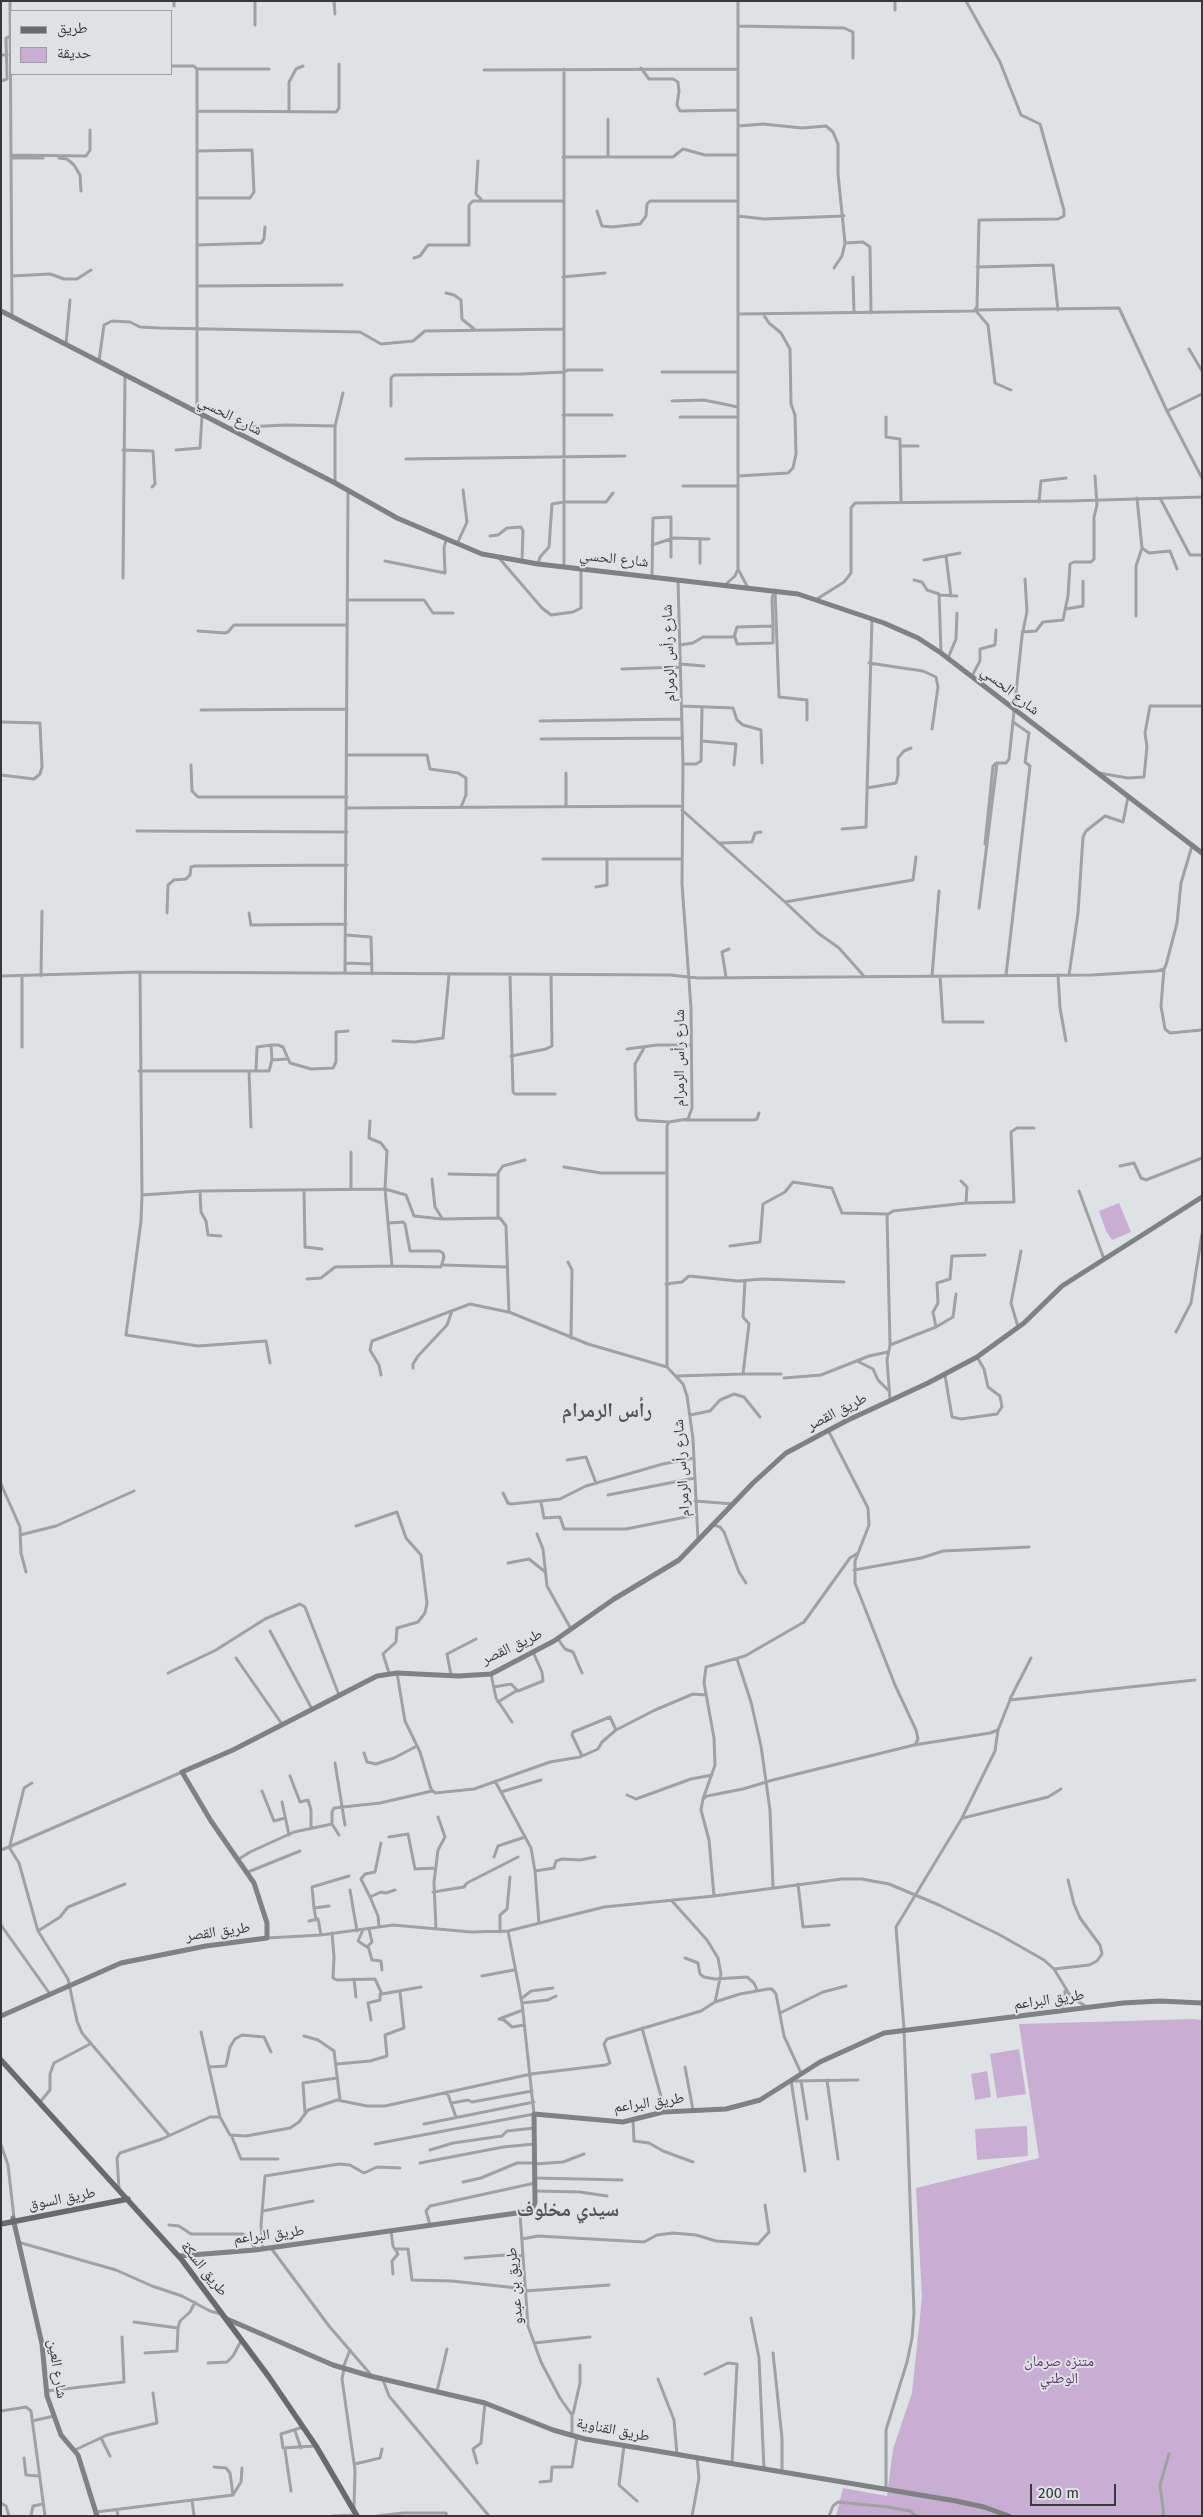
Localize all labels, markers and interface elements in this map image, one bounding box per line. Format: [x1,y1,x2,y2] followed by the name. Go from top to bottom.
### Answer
[10,10,172,75] legend
[57,19,88,37] text: طريق
[57,44,91,62] text: حديقة
[195,392,265,440] street label: شارع الحسي
[579,546,649,572] street label: شارع الحسي
[658,604,680,702] street label: شارع رأس الرمرام
[977,663,1043,719] street label: شارع الحسي
[671,1009,689,1107] street label: شارع رأس الرمرام
[804,1389,870,1435] street label: طريق القصر
[562,1399,652,1423] district label: رأس الرمرام
[670,1419,694,1517] street label: شارع رأس الرمرام
[479,1625,545,1669] street label: طريق القصر
[185,1919,251,1945] street label: طريق القصر
[1013,1986,1085,2014] street label: طريق البراعم
[613,2089,685,2117] street label: طريق البراعم
[27,2184,97,2214] street label: طريق السوق
[517,2198,619,2222] district label: سيدي مخلوف
[233,2222,305,2248] street label: طريق البراعم
[177,2238,231,2300] street label: طريق السكة
[503,2247,527,2325] street label: طريق بن عبدو
[43,2338,71,2400] street label: شارع العين
[1024,2353,1094,2388] park label: متنزه صرمان الوطني
[575,2414,651,2446] street label: طريق القناوية
[1033,2474,1119,2506] scale bar
[1038,2484,1079,2502] text: 200 m

